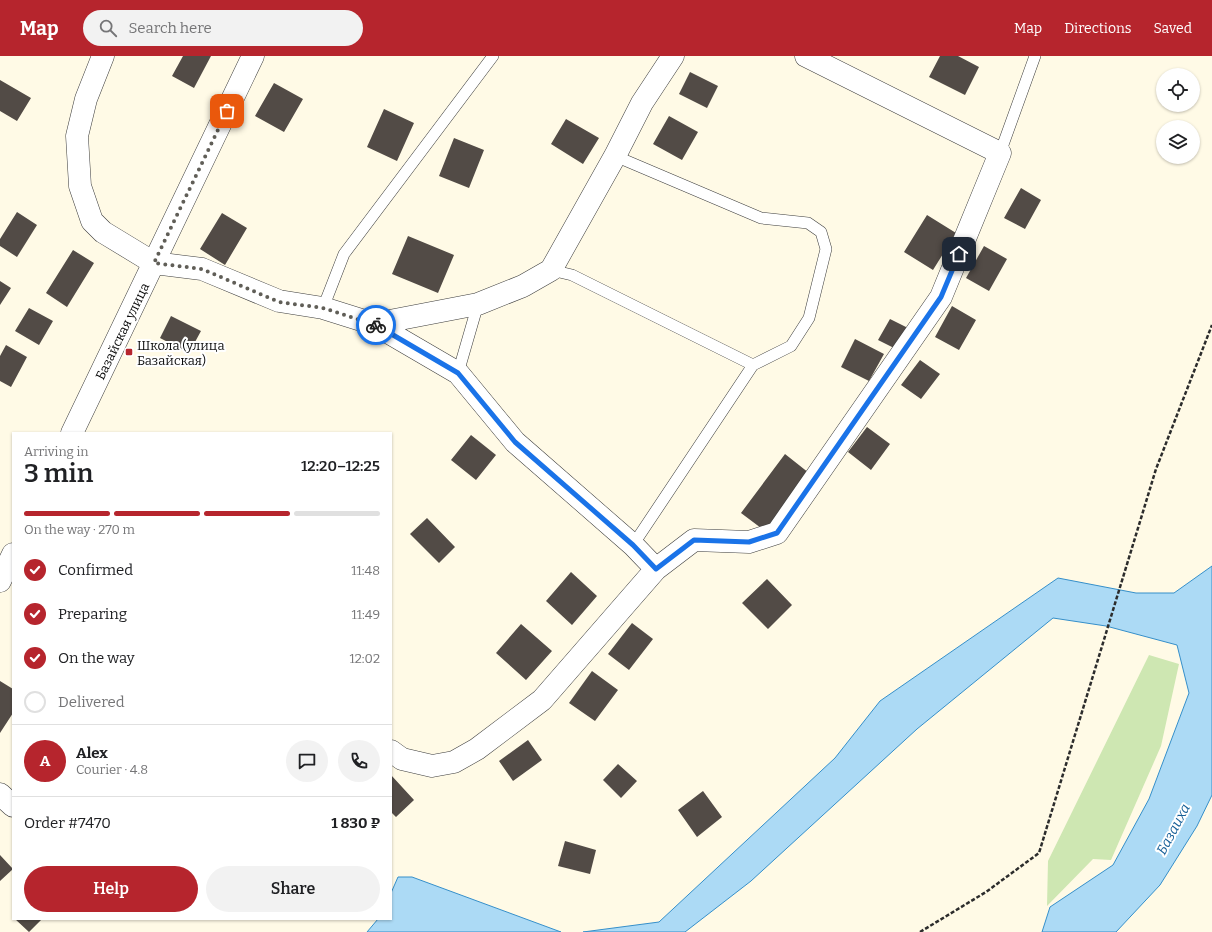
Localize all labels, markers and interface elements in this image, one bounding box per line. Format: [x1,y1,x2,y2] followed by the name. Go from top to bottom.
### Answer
[83,10,363,46] search box
[20,17,59,40] text: Map
[97,17,119,39] icon: search
[129,19,212,37] text: Search here
[1014,20,1042,37] text: Map
[1064,20,1132,37] text: Directions
[1154,20,1192,37] text: Saved
[1156,68,1200,164] map controls
[1156,68,1200,112] button: locate
[210,94,244,128] pin
[216,100,238,122] icon: bag
[1156,120,1200,164] button: layers
[942,237,976,271] pin
[948,243,970,265] icon: home
[92,280,152,382] street label: Базайская улица
[356,305,396,345] courier
[365,314,387,336] icon: bike
[137,338,225,368] place label: Школа (улица Базайская)
[124,347,134,357] marker: Школа (улица Базайская)
[24,444,89,459] text: Arriving in
[301,457,380,475] text: 12:20–12:25
[24,458,93,489] text: 3 min
[24,522,135,537] text: On the way · 270 m
[24,559,46,581] icon: check
[58,561,133,579] text: Confirmed
[351,563,380,578] text: 11:48
[24,603,46,625] icon: check
[58,605,127,623] text: Preparing
[351,607,380,622] text: 11:49
[24,647,46,669] icon: check
[58,649,135,667] text: On the way
[350,651,380,666] text: 12:02
[58,693,125,711] text: Delivered
[286,740,328,782] button: chat
[338,740,380,782] button: phone
[76,744,108,762] text: Alex
[40,752,50,770] text: A
[76,762,148,777] text: Courier · 4.8
[1153,801,1194,858] water label: Базаиха
[24,814,111,832] text: Order #7470
[331,814,380,832] text: 1 830 ₽
[24,866,198,912] button: Help
[206,866,380,912] button: Share

